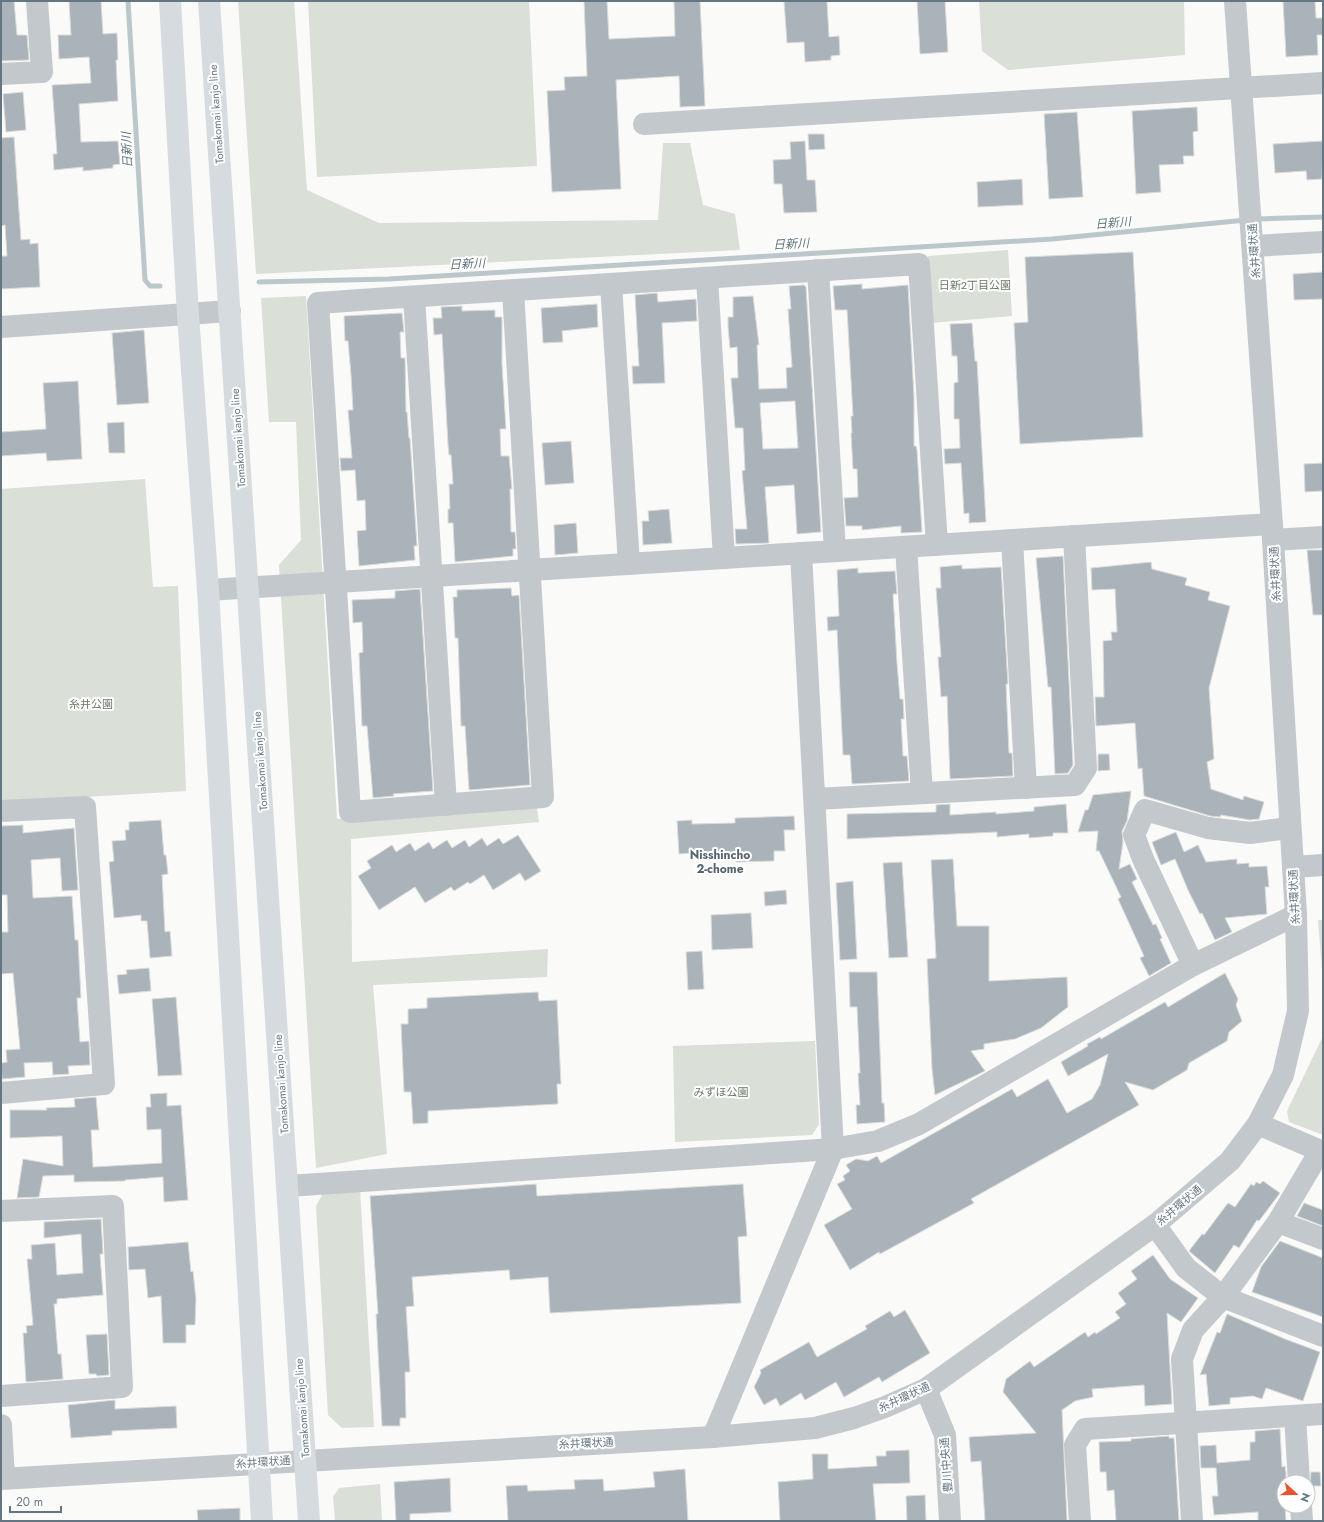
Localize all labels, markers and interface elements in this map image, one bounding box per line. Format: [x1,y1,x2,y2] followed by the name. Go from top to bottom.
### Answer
[205,64,227,164] street label: Tomakomai kanjo line
[117,130,137,168] water label: 日新川
[1094,212,1134,234] water label: 日新川
[1244,223,1264,279] street label: 糸井環状通
[773,234,811,254] water label: 日新川
[449,254,487,274] water label: 日新川
[939,277,1011,293] park label: 日新2丁目公園
[227,388,249,488] street label: Tomakomai kanjo line
[1266,546,1284,602] street label: 糸井環状通
[69,696,113,712] park label: 糸井公園
[249,711,271,811] street label: Tomakomai kanjo line
[690,846,750,878] district label: Nisshincho 2-chome
[1285,869,1303,925] street label: 糸井環状通
[270,1034,292,1134] street label: Tomakomai kanjo line
[694,1084,749,1100] park label: みずほ公園
[1153,1181,1205,1229] street label: 糸井環状通
[291,1358,313,1458] street label: Tomakomai kanjo line
[876,1378,932,1416] street label: 糸井環状通
[558,1434,614,1452] street label: 糸井環状通
[936,1437,956,1493] street label: 豊川中央通
[235,1452,291,1472] street label: 糸井環状通
[1276,1474,1316,1514] north arrow
[10,1488,61,1514] scale bar
[1296,1491,1314,1505] text: N
[16,1493,43,1511] text: 20 m

